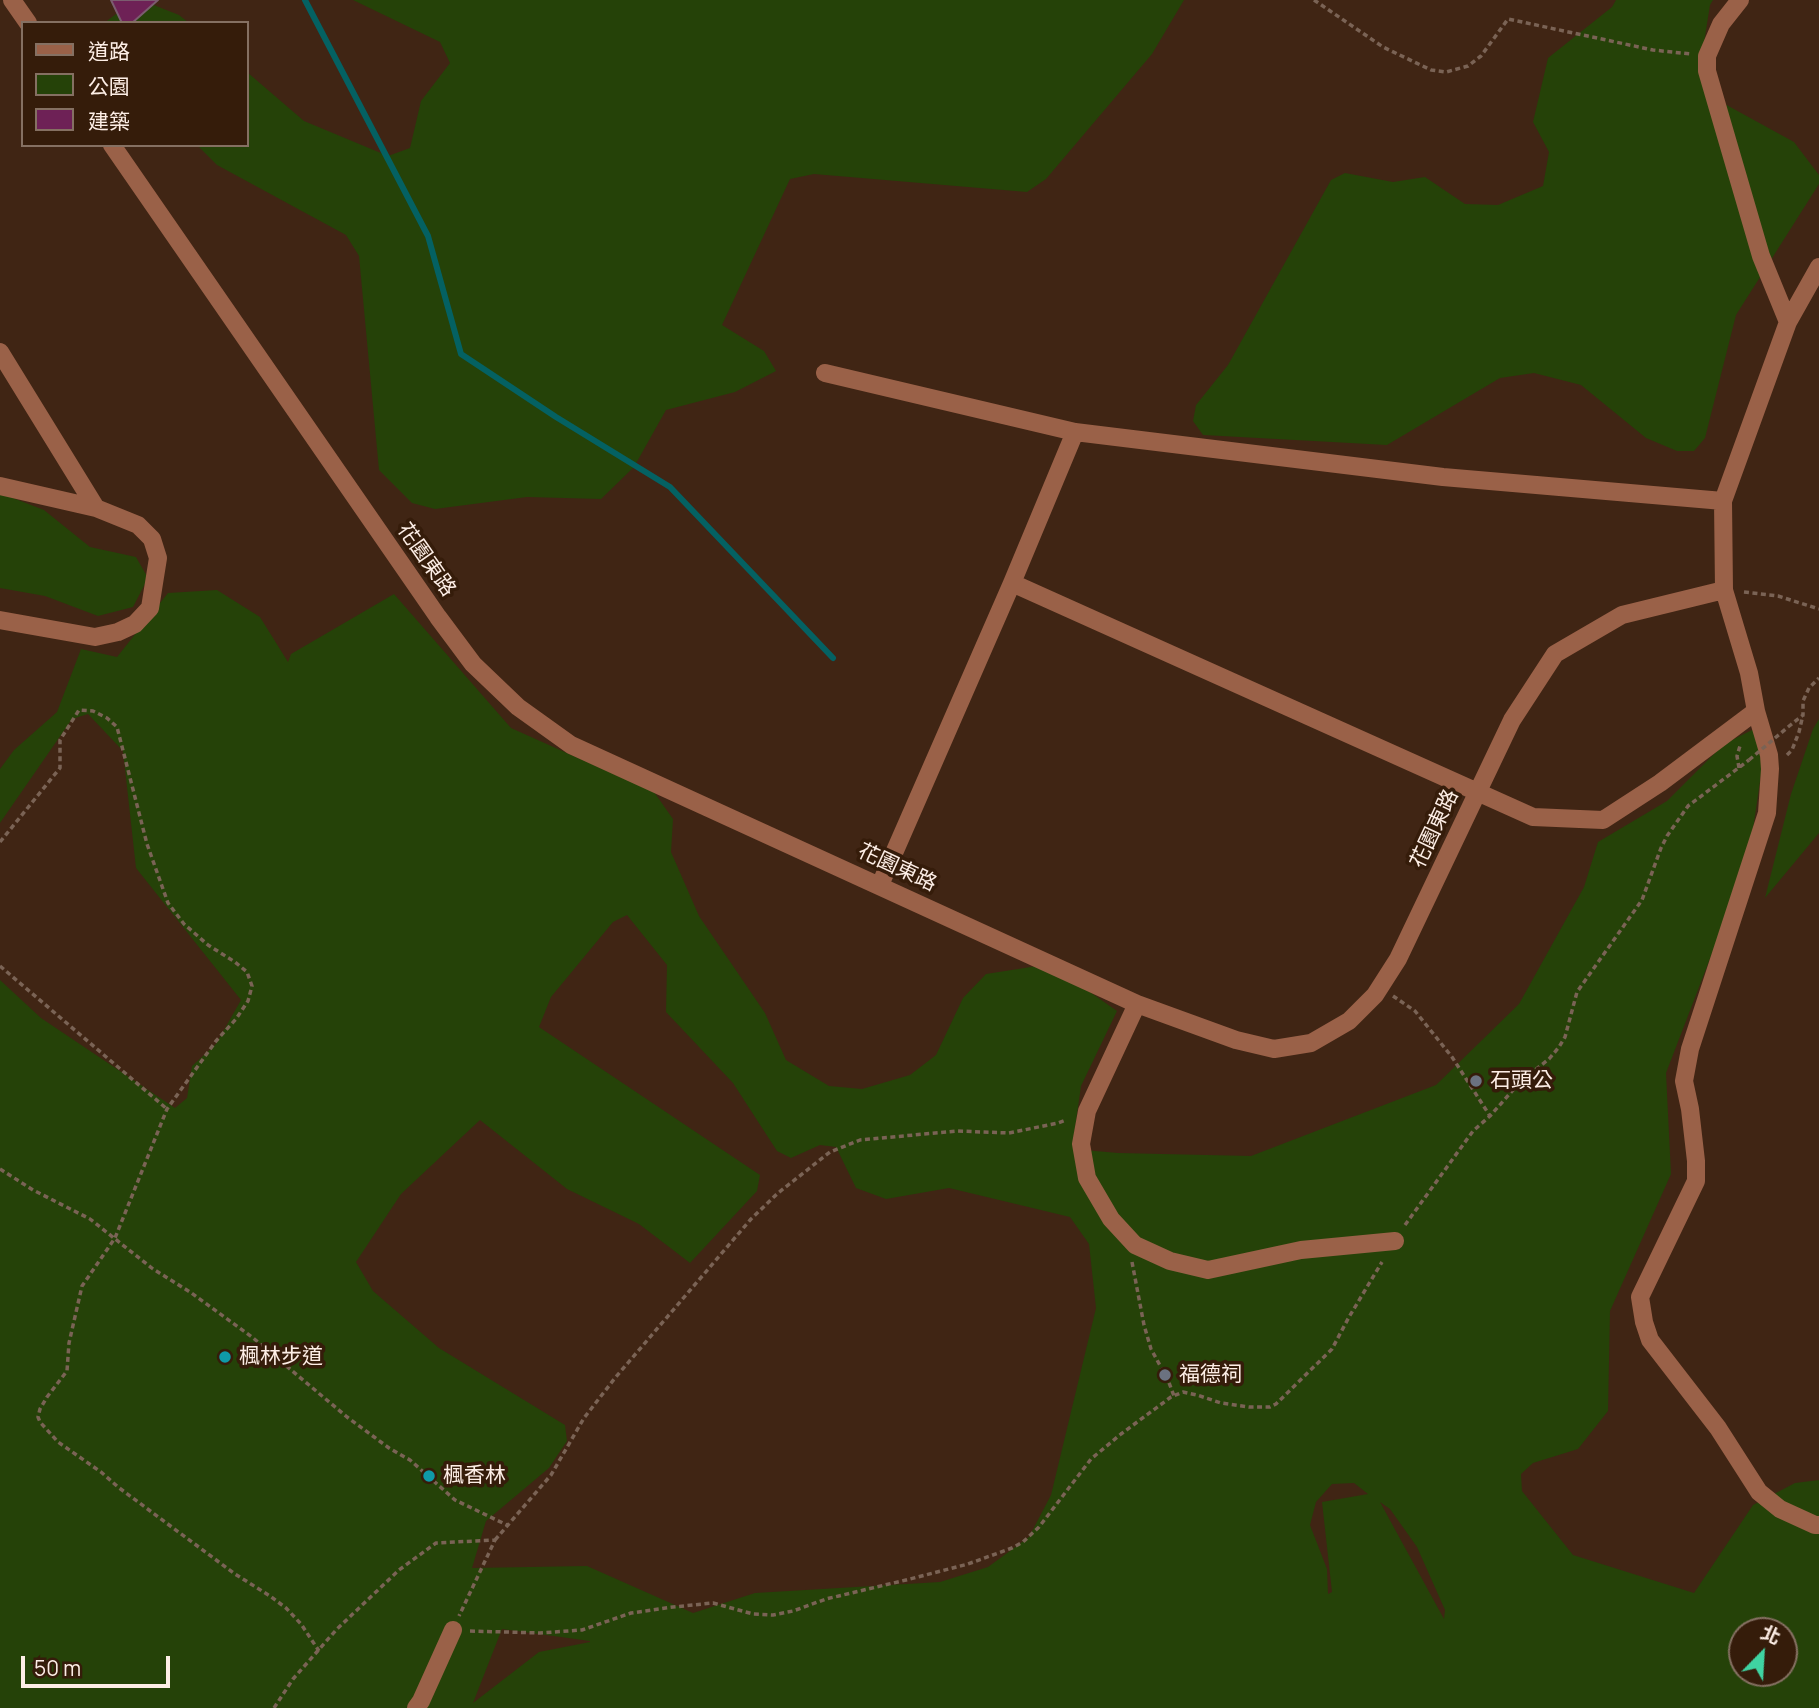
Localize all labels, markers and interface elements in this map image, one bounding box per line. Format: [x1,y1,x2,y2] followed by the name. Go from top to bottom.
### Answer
[21,21,248,147] legend
[88,37,130,65] text: 道路
[88,72,130,100] text: 公園
[88,107,130,135] text: 建築
[392,518,460,602] street label: 花園東路
[1406,786,1464,872] street label: 花園東路
[854,839,940,897] street label: 花園東路
[1490,1068,1553,1094] place label: 石頭公
[1468,1073,1484,1089] marker: 石頭公
[239,1344,323,1370] place label: 楓林步道
[217,1349,233,1365] marker: 楓林步道
[1179,1362,1242,1388] place label: 福德祠
[1157,1367,1173,1383] marker: 福德祠
[443,1463,506,1489] place label: 楓香林
[421,1468,437,1484] marker: 楓香林
[1728,1617,1798,1687] north arrow
[1757,1619,1785,1650] text: 北
[24,1642,173,1686] scale bar
[34,1654,81,1682] text: 50 m

